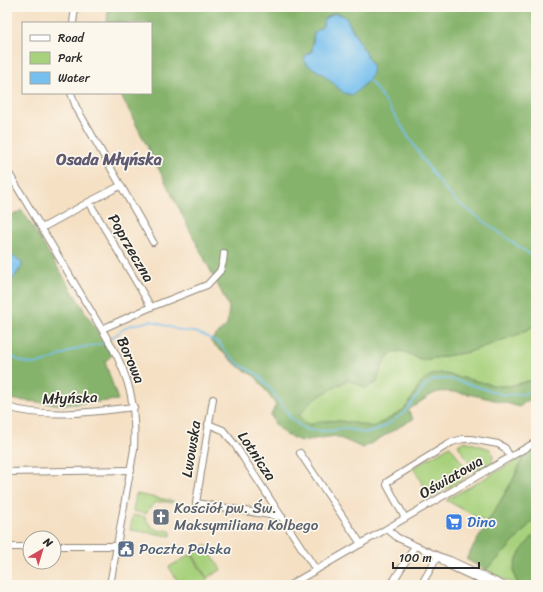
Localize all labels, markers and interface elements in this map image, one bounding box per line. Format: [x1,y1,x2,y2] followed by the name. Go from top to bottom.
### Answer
[22,22,152,94] legend
[58,27,85,49] text: Road
[58,47,83,69] text: Park
[58,67,91,89] text: Water
[55,145,162,174] district label: Osada Młyńska
[101,209,161,288] street label: Poprzeczna
[110,332,153,388] street label: Borowa
[42,384,99,412] street label: Młyńska
[174,418,208,479] street label: Lwowska
[231,426,284,487] street label: Lotnicza
[414,448,488,506] street label: Oświatowa
[174,495,319,538] place label: Kościół pw. Św. Maksymiliana Kolbego
[151,507,171,527] church icon: Kościół pw. Św. Maksymiliana Kolbego
[467,509,496,535] place label: Dino
[444,512,464,532] supermarket icon: Dino
[22,530,62,570] north arrow
[38,532,57,553] text: N
[139,536,231,562] place label: Poczta Polska
[116,539,136,559] public building icon: Poczta Polska
[393,544,479,570] scale bar
[399,547,432,569] text: 100 m

